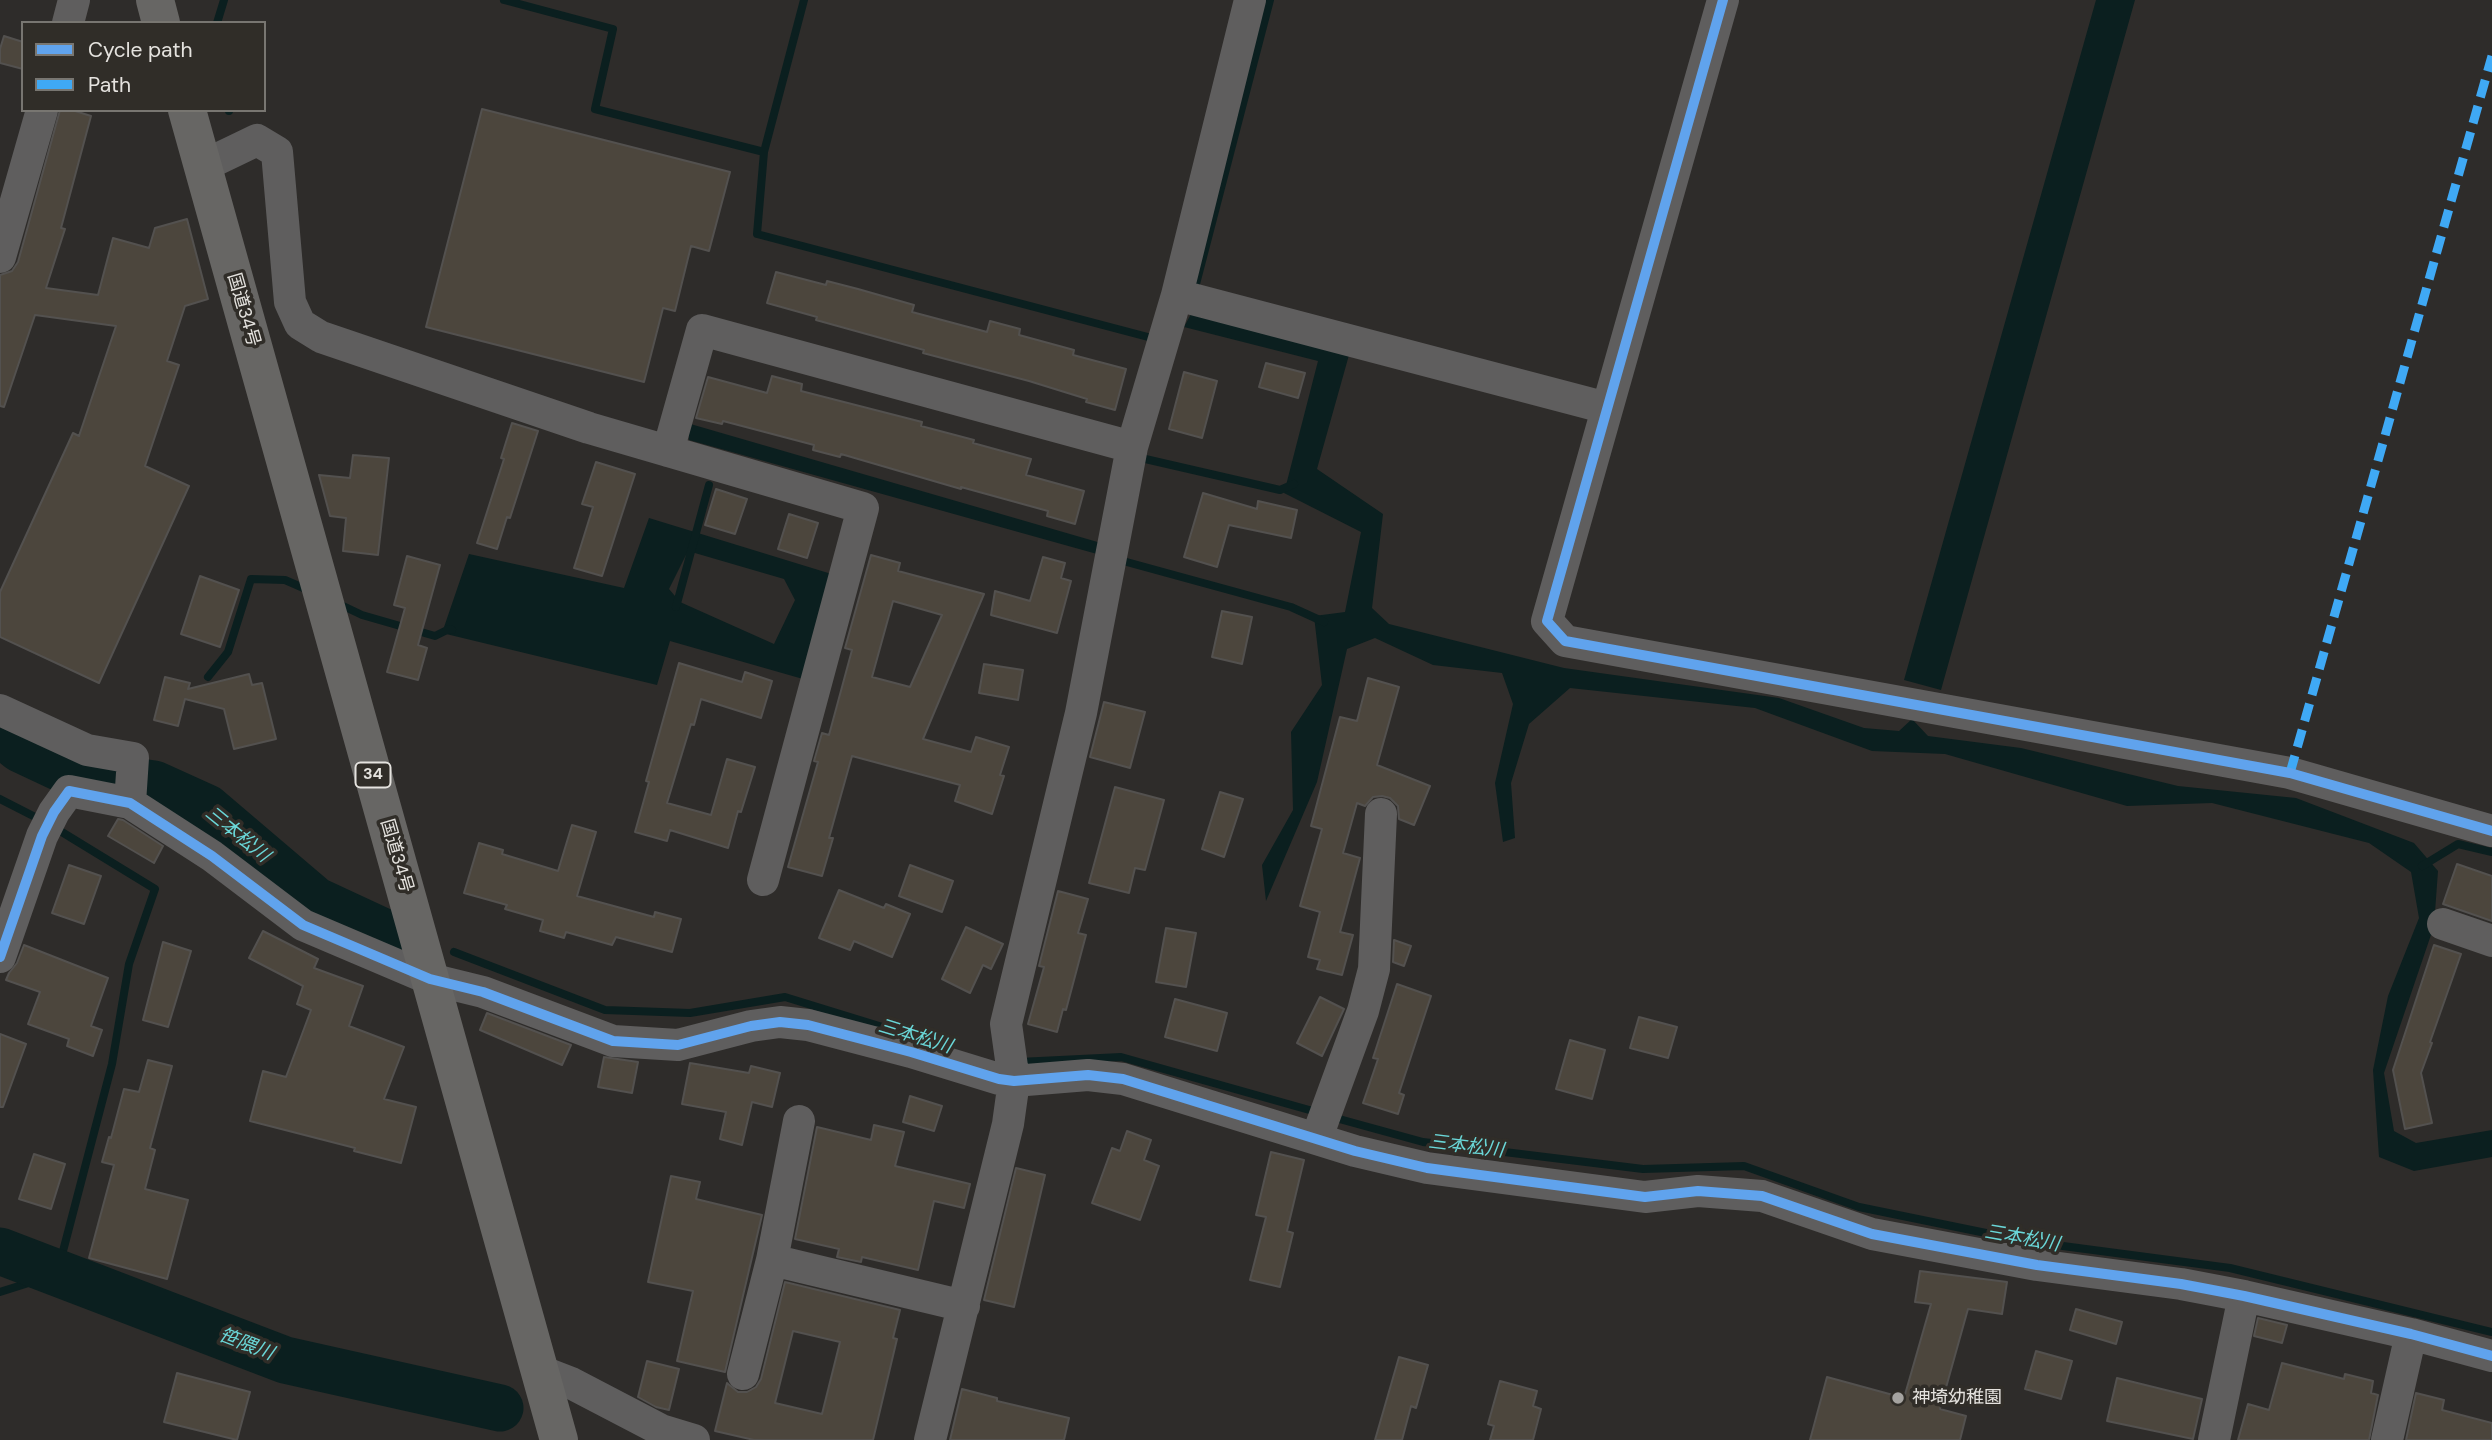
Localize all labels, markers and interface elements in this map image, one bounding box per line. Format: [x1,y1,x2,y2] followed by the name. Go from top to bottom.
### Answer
[21,21,266,112] legend
[88,36,193,64] text: Cycle path
[88,71,131,99] text: Path
[222,271,264,349] street label: 国道34号
[356,762,390,788] road number: 34
[200,802,274,868] water label: 三本松川
[375,817,417,895] street label: 国道34号
[875,1015,955,1059] water label: 三本松川
[1427,1131,1505,1163] water label: 三本松川
[1983,1221,2061,1257] water label: 三本松川
[215,1324,277,1366] water label: 笹隈川
[1912,1387,2002,1409] place label: 神埼幼稚園
[1890,1390,1906,1406] marker: 神埼幼稚園

